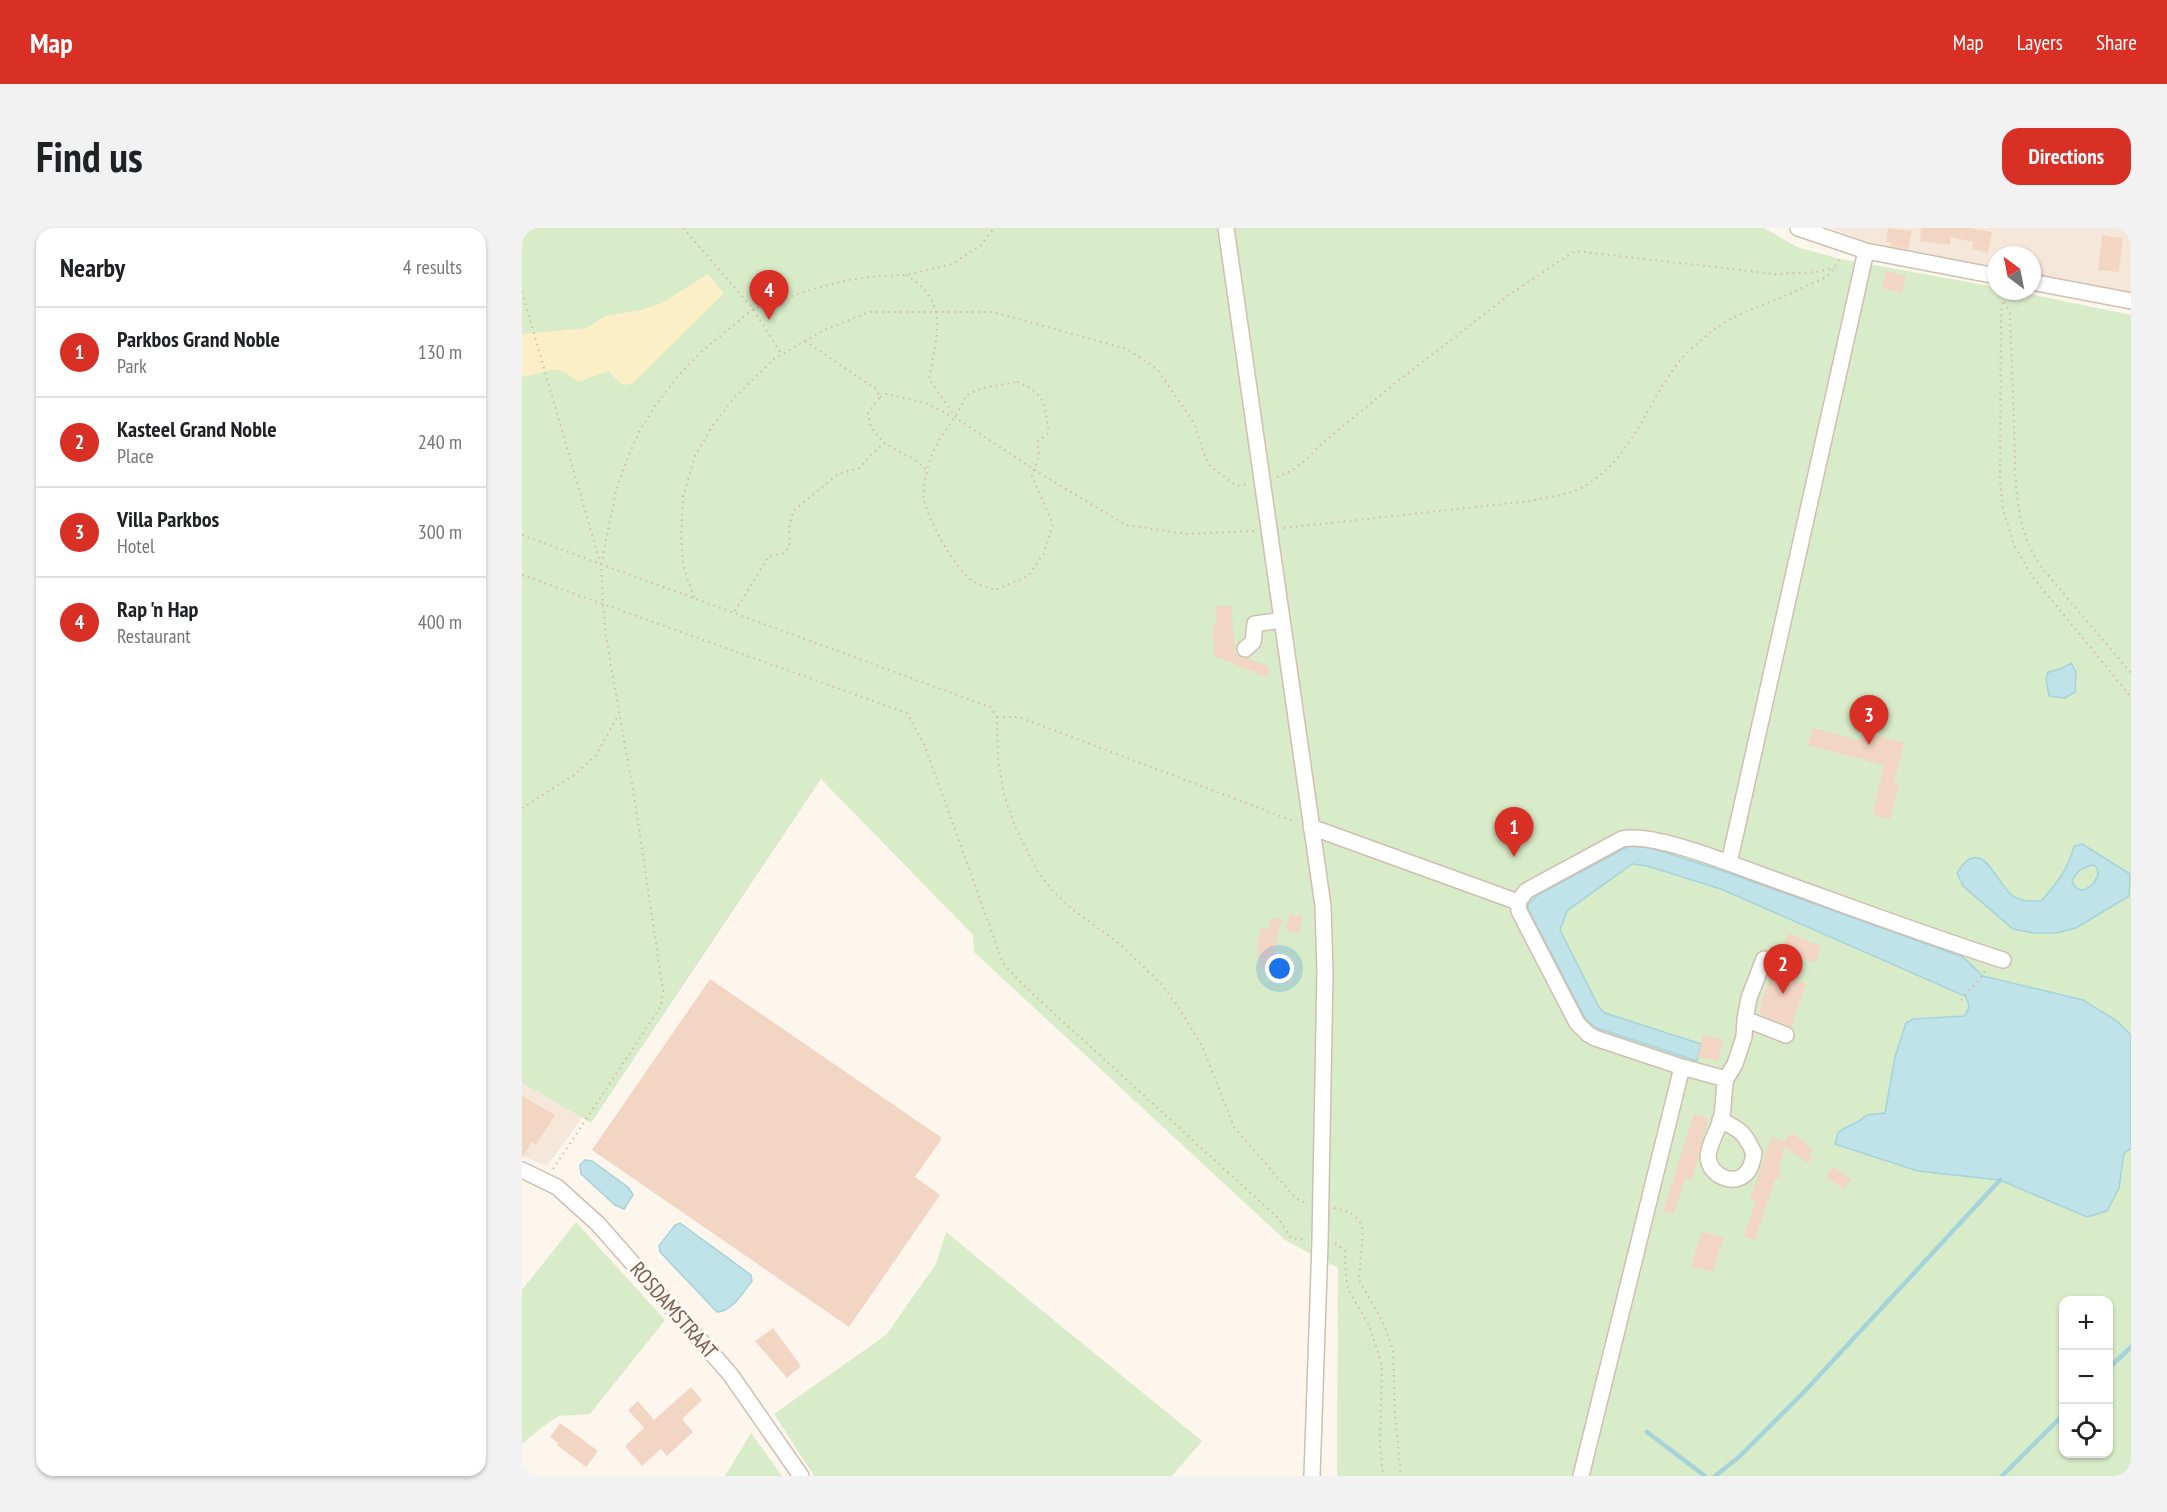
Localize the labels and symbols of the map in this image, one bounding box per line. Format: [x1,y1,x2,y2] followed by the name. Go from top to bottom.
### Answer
[1987,246,2041,300] north arrow
[750,270,788,320] pin: 4
[1850,696,1888,745] pin: 3
[1494,808,1534,857] pin: 1
[1764,944,1802,994] pin: 2
[1265,954,1294,983] your location
[624,1256,724,1365] street label: ROSDAMSTRAAT

